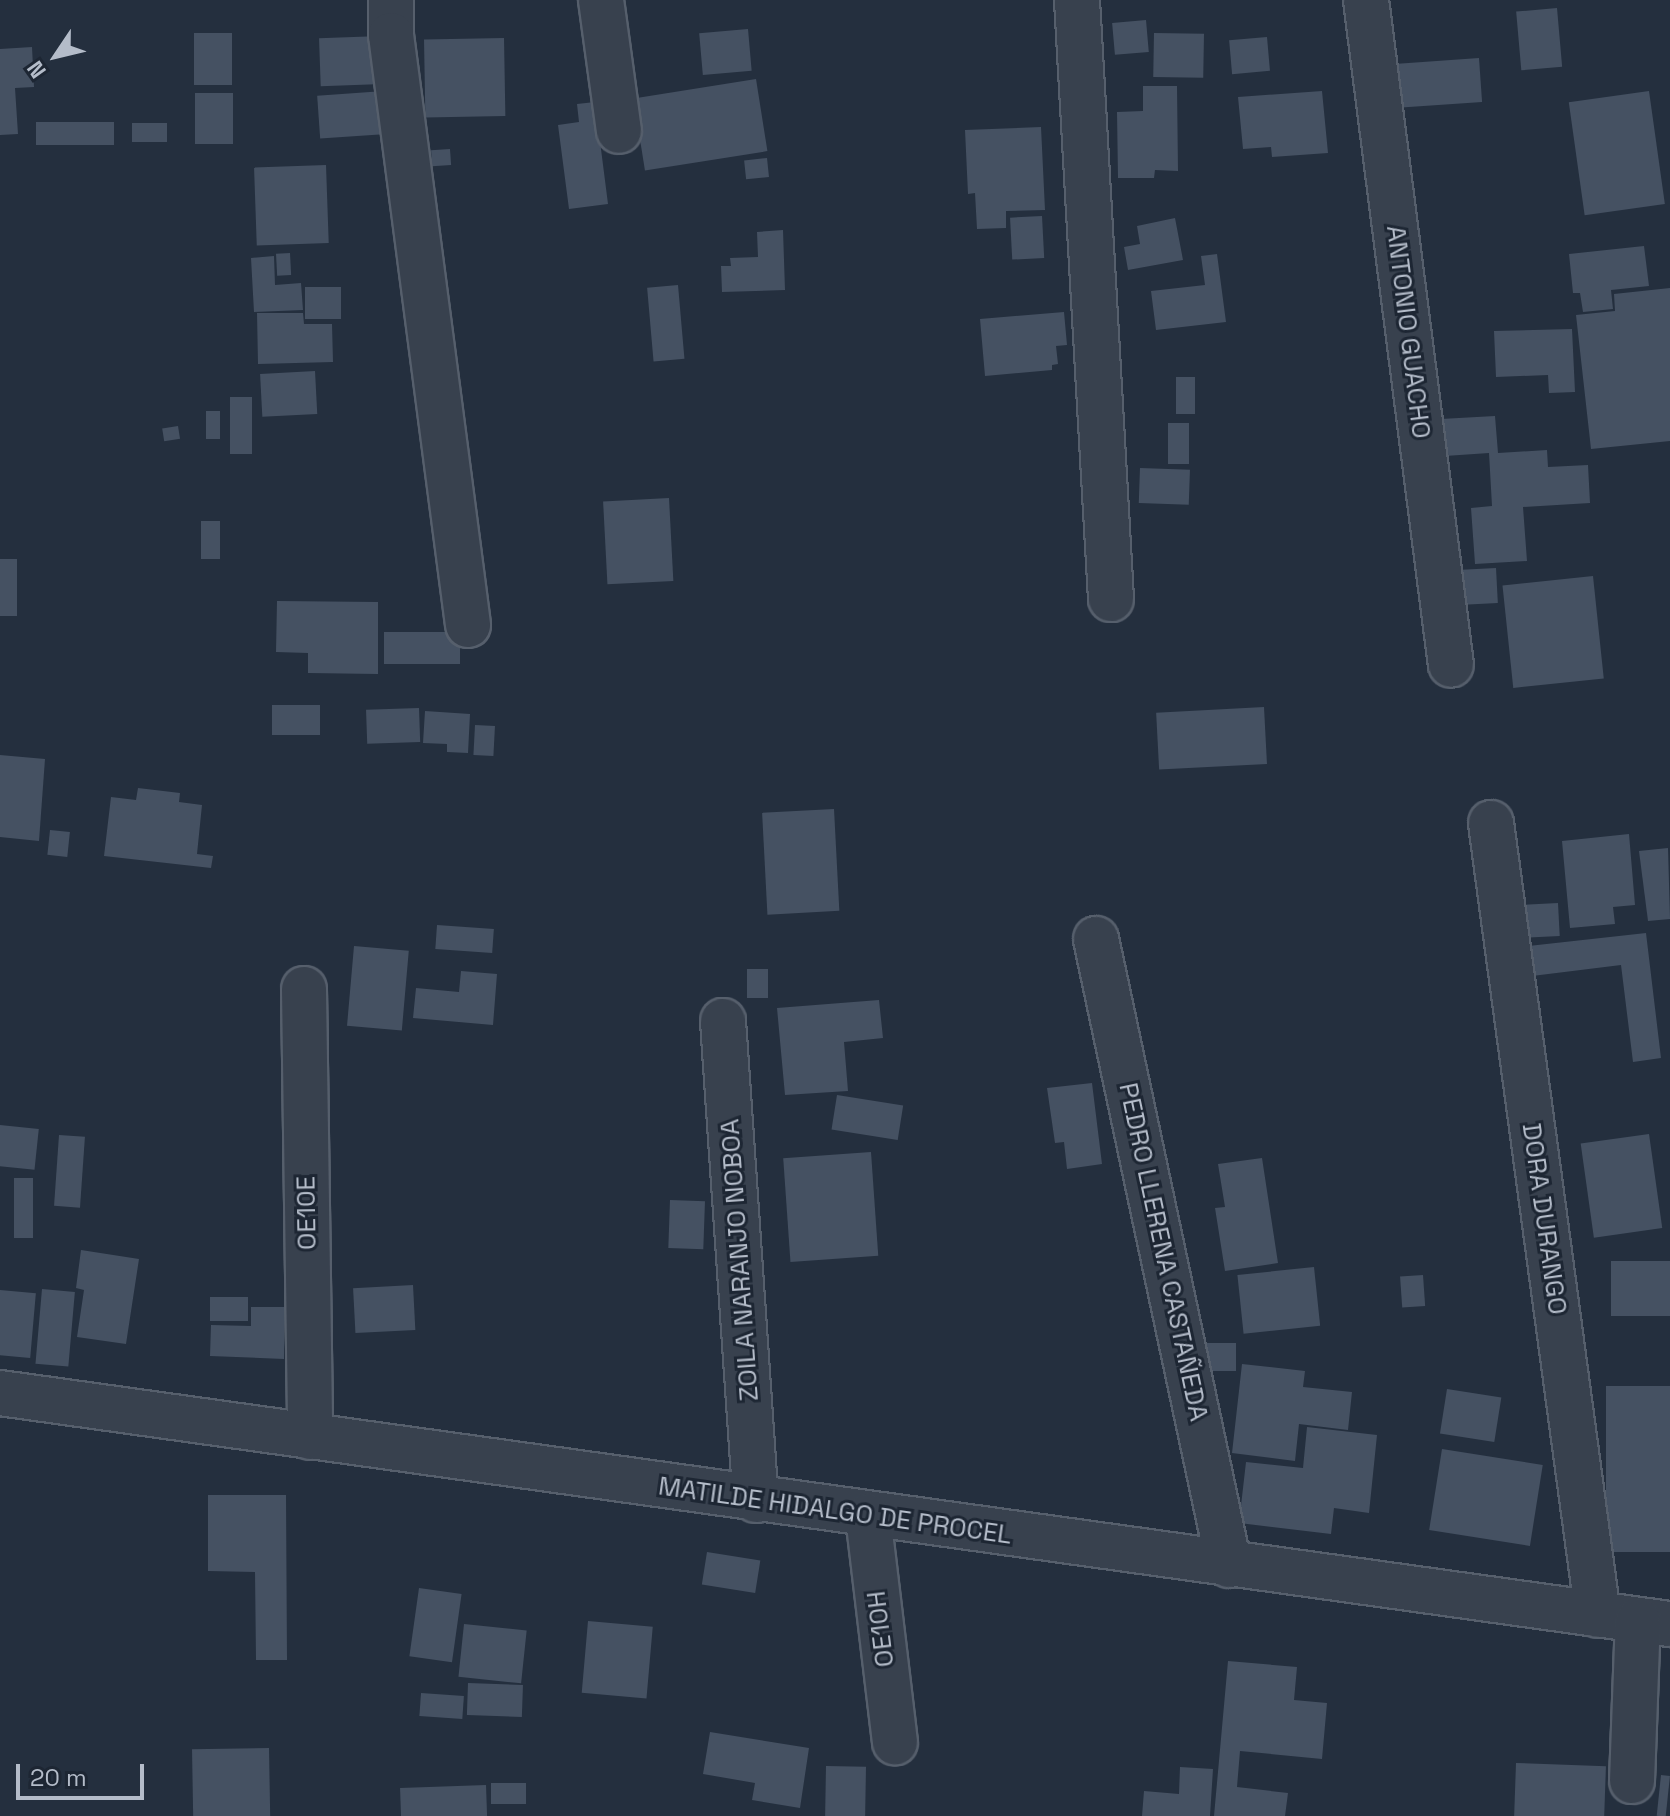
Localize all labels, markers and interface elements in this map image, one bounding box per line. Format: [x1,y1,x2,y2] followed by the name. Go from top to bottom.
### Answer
[16,16,96,96] north arrow
[21,56,52,84] text: N
[1379,224,1437,440] street label: ANTONIO GUACHO
[1112,1080,1214,1424] street label: PEDRO LLERENA CASTAÑEDA
[715,1118,765,1402] street label: ZOILA NARANJO NOBOA
[1515,1121,1573,1317] street label: DORA DURANGO
[291,1176,323,1250] street label: OE10E
[656,1471,1014,1551] street label: MATILDE HIDALGO DE PROCEL
[861,1589,901,1669] street label: OE10H
[20,1748,148,1798] scale bar
[30,1762,87,1793] text: 20 m

